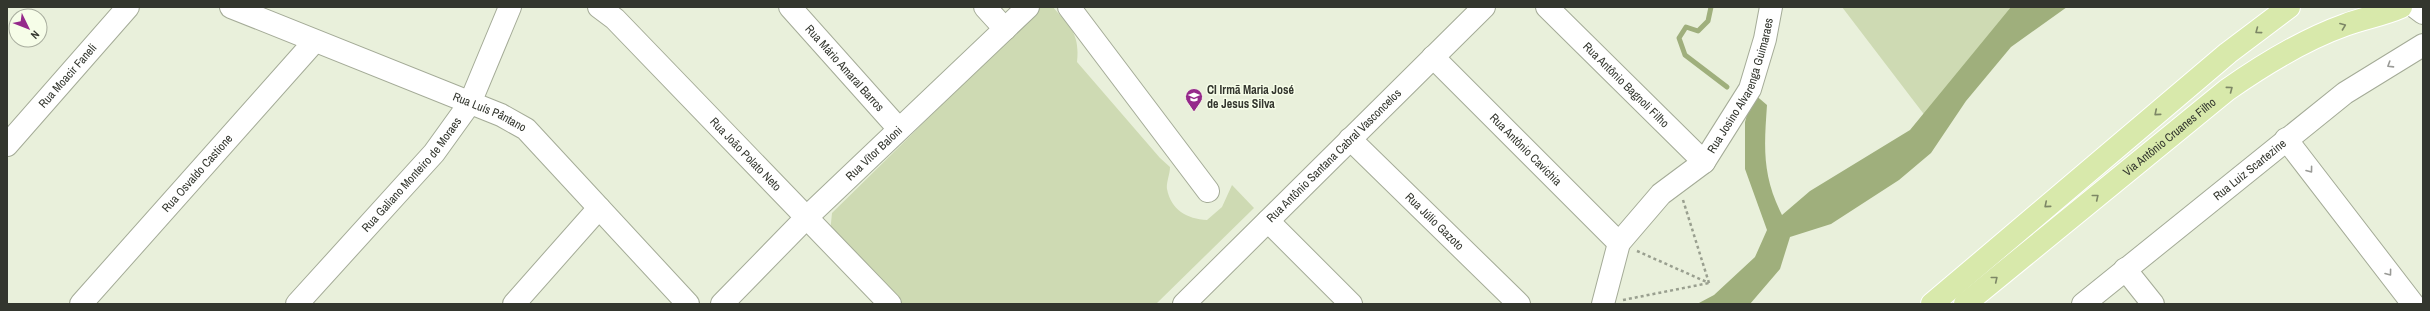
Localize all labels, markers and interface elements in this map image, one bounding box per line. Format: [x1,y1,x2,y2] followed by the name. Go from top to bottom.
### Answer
[8,8,48,48] north arrow
[1704,17,1777,156] street label: Rua Josino Alvarenga Guimaraes
[802,21,888,115] street label: Rua Mário Amaral Barros
[2339,23,2346,31] one-way arrow
[2255,26,2262,34] one-way arrow
[28,28,43,42] text: N
[1579,39,1673,131] street label: Rua Antônio Bagnoli Filho
[35,40,100,111] street label: Rua Moacir Faneli
[2387,60,2394,68] one-way arrow
[1207,82,1294,112] place label: CI Irmã Maria José de Jesus Silva
[1263,85,1405,226] street label: Rua Antônio Santana Cabral Vasconcelos
[1184,87,1204,112] school or university icon: CI Irmã Maria José de Jesus Silva
[2225,87,2232,94] one-way arrow
[450,89,529,136] street label: Rua Luís Pântano
[2120,94,2219,180] street label: Via Antônio Cruanes Filho
[2155,108,2162,115] one-way arrow
[1486,110,1566,190] street label: Rua Antônio Cavichia
[358,114,465,235] street label: Rua Galiano Monteiro de Moraes
[706,114,785,195] street label: Rua João Polato Neto
[842,123,906,184] street label: Rua Vítor Baloni
[158,131,236,216] street label: Rua Osvaldo Castione
[2210,136,2289,204] street label: Rua Luiz Scartezine
[2305,165,2312,172] one-way arrow
[1402,189,1467,254] street label: Rua Júlio Gazoto
[2091,195,2099,202] one-way arrow
[2044,201,2051,208] one-way arrow
[2384,269,2392,276] one-way arrow
[1991,277,1998,284] one-way arrow

